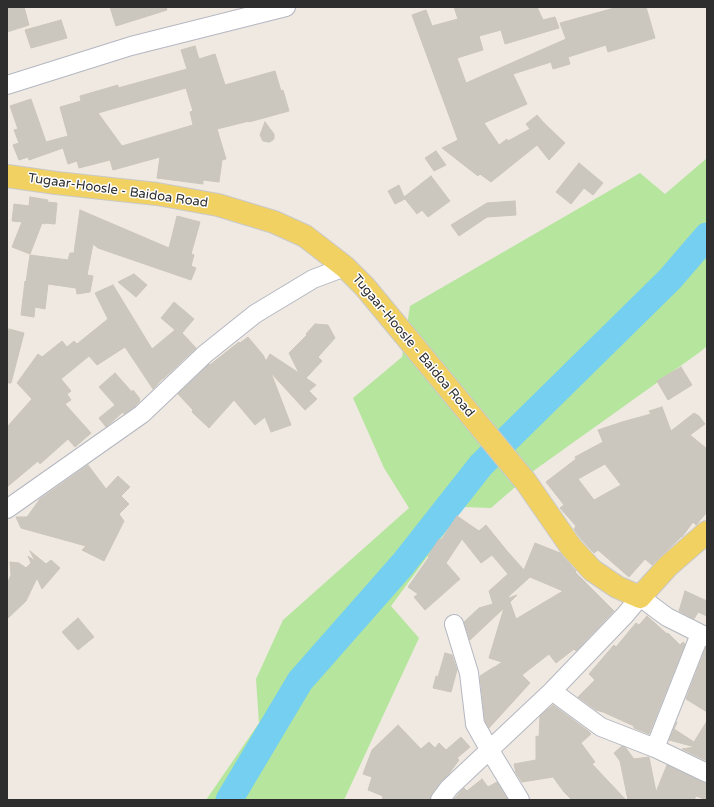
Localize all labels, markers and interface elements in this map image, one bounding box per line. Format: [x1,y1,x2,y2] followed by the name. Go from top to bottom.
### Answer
[27,171,209,211] street label: Tugaar-Hoosle - Baidoa Road
[349,271,477,421] street label: Tugaar-Hoosle - Baidoa Road

